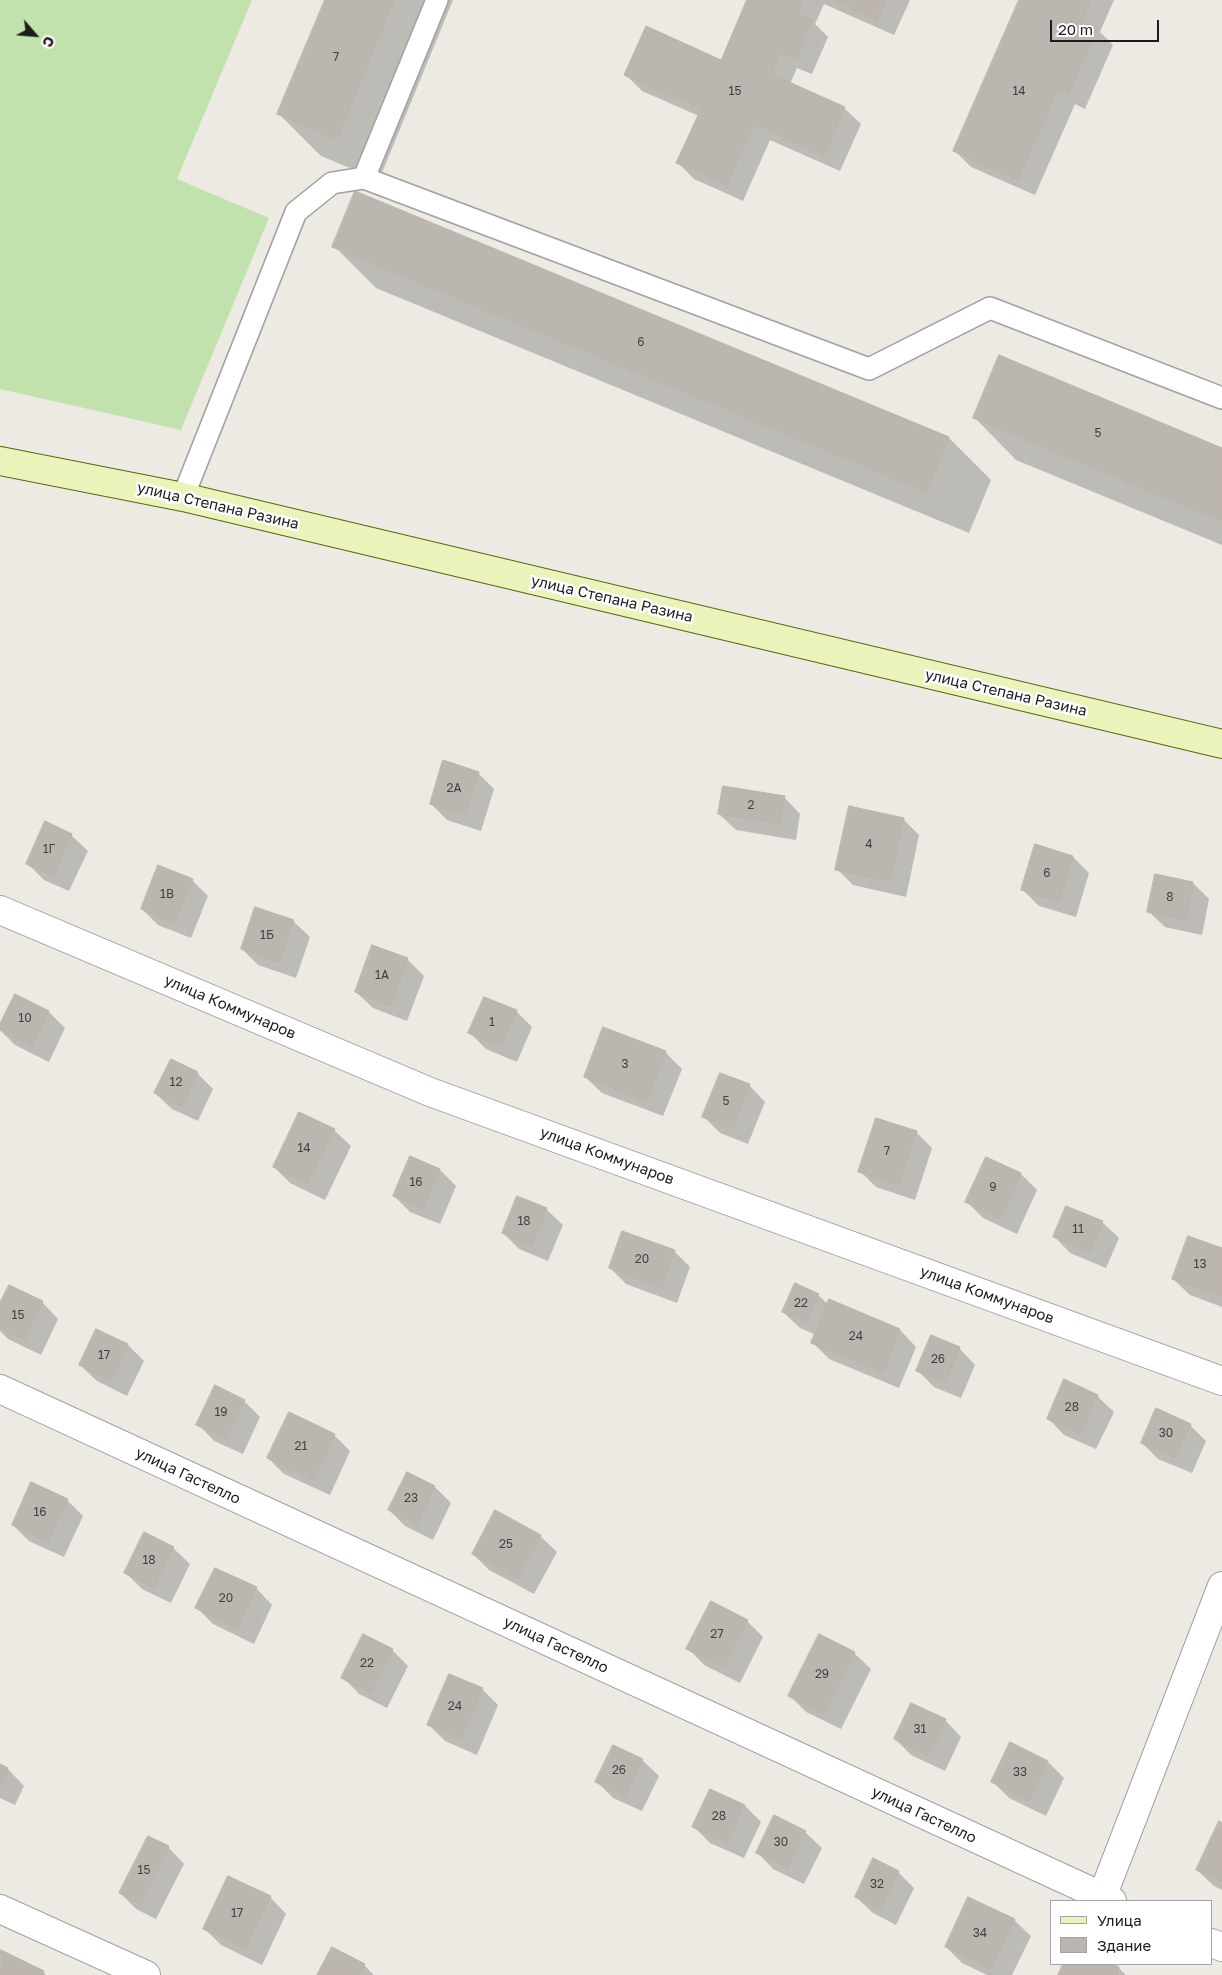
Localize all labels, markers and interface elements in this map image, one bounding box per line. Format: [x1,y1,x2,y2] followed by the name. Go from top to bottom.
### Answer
[10,10,60,60] north arrow
[1052,10,1161,42] scale bar
[1058,20,1093,38] text: 20 m
[39,34,59,50] text: С
[333,50,339,64] house number: 7
[729,84,741,98] house number: 15
[1012,84,1026,98] house number: 14
[637,335,645,349] house number: 6
[1095,426,1101,440] house number: 5
[135,479,301,533] street label: улица Степана Разина
[529,572,695,626] street label: улица Степана Разина
[923,666,1089,720] street label: улица Степана Разина
[447,781,461,795] house number: 2А
[748,798,754,812] house number: 2
[865,837,873,851] house number: 4
[43,842,55,856] house number: 1Г
[1043,866,1051,880] house number: 6
[160,887,174,901] house number: 1В
[1166,890,1174,904] house number: 8
[260,928,274,942] house number: 1Б
[375,968,389,982] house number: 1А
[161,971,299,1043] street label: улица Коммунаров
[18,1011,32,1025] house number: 10
[489,1015,495,1029] house number: 1
[621,1057,629,1071] house number: 3
[170,1075,182,1089] house number: 12
[723,1094,729,1108] house number: 5
[538,1123,676,1189] street label: улица Коммунаров
[297,1141,311,1155] house number: 14
[884,1144,890,1158] house number: 7
[409,1175,423,1189] house number: 16
[989,1180,997,1194] house number: 9
[517,1214,531,1228] house number: 18
[1072,1222,1084,1236] house number: 11
[635,1252,649,1266] house number: 20
[1194,1257,1206,1271] house number: 13
[918,1262,1056,1328] street label: улица Коммунаров
[794,1296,808,1310] house number: 22
[12,1308,24,1322] house number: 15
[849,1329,863,1343] house number: 24
[98,1348,110,1362] house number: 17
[931,1352,945,1366] house number: 26
[1065,1400,1079,1414] house number: 28
[214,1405,228,1419] house number: 19
[1159,1426,1173,1440] house number: 30
[295,1439,307,1453] house number: 21
[133,1444,243,1508] street label: улица Гастелло
[404,1491,418,1505] house number: 23
[33,1505,47,1519] house number: 16
[499,1537,513,1551] house number: 25
[142,1553,156,1567] house number: 18
[219,1591,233,1605] house number: 20
[501,1613,611,1677] street label: улица Гастелло
[710,1627,724,1641] house number: 27
[360,1656,374,1670] house number: 22
[815,1667,829,1681] house number: 29
[448,1699,462,1713] house number: 24
[914,1722,926,1736] house number: 31
[612,1763,626,1777] house number: 26
[1013,1765,1027,1779] house number: 33
[869,1783,979,1847] street label: улица Гастелло
[712,1809,726,1823] house number: 28
[774,1835,788,1849] house number: 30
[138,1863,150,1877] house number: 15
[870,1877,884,1891] house number: 32
[1050,1900,1212,1965] legend
[231,1906,243,1920] house number: 17
[1097,1911,1142,1929] text: Улица
[973,1926,987,1940] house number: 34
[1097,1936,1151,1954] text: Здание

